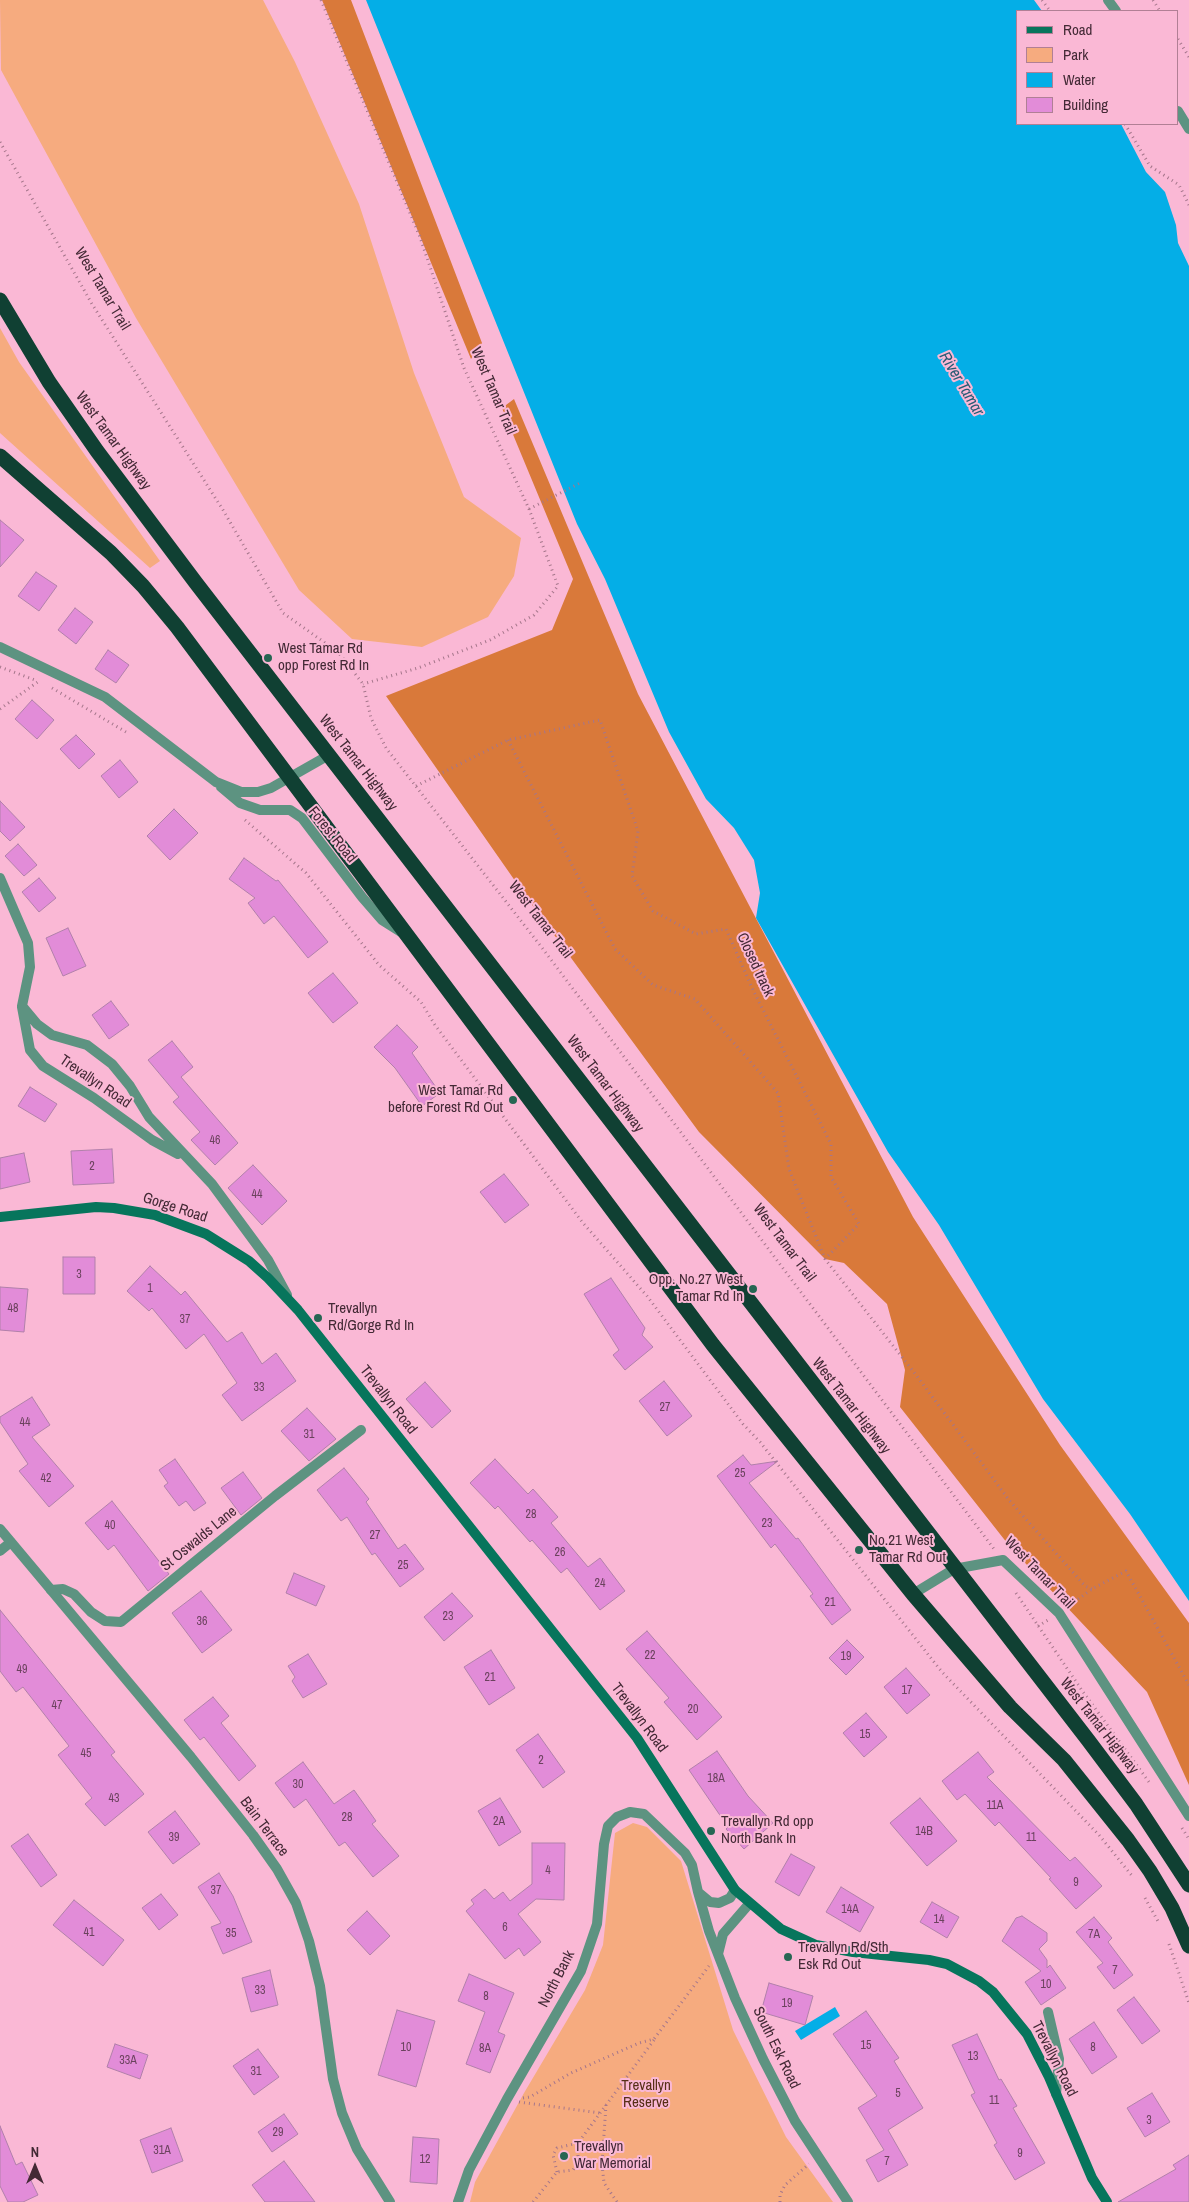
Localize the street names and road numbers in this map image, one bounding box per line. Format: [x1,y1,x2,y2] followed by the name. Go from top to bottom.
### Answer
[70,244,134,334] street label: West Tamar Trail
[467,345,519,437] street label: West Tamar Trail
[71,388,155,494] street label: West Tamar Highway
[315,711,401,815] street label: West Tamar Highway
[304,803,360,867] street label: Forest Road
[504,878,576,962] street label: West Tamar Trail
[732,930,778,1000] street label: Closed track
[563,1032,647,1136] street label: West Tamar Highway
[56,1052,134,1112] street label: Trevallyn Road
[140,1189,210,1227] street label: Gorge Road
[749,1200,819,1286] street label: West Tamar Trail
[808,1354,894,1458] street label: West Tamar Highway
[356,1362,420,1438] street label: Trevallyn Road
[157,1503,241,1575] street label: St Oswalds Lane
[1000,1533,1078,1613] street label: West Tamar Trail
[1056,1674,1142,1778] street label: West Tamar Highway
[607,1680,671,1756] street label: Trevallyn Road
[236,1794,292,1860] street label: Bain Terrace
[535,1948,579,2010] street label: North Bank
[748,2004,804,2092] street label: South Esk Road
[1027,2018,1081,2100] street label: Trevallyn Road

